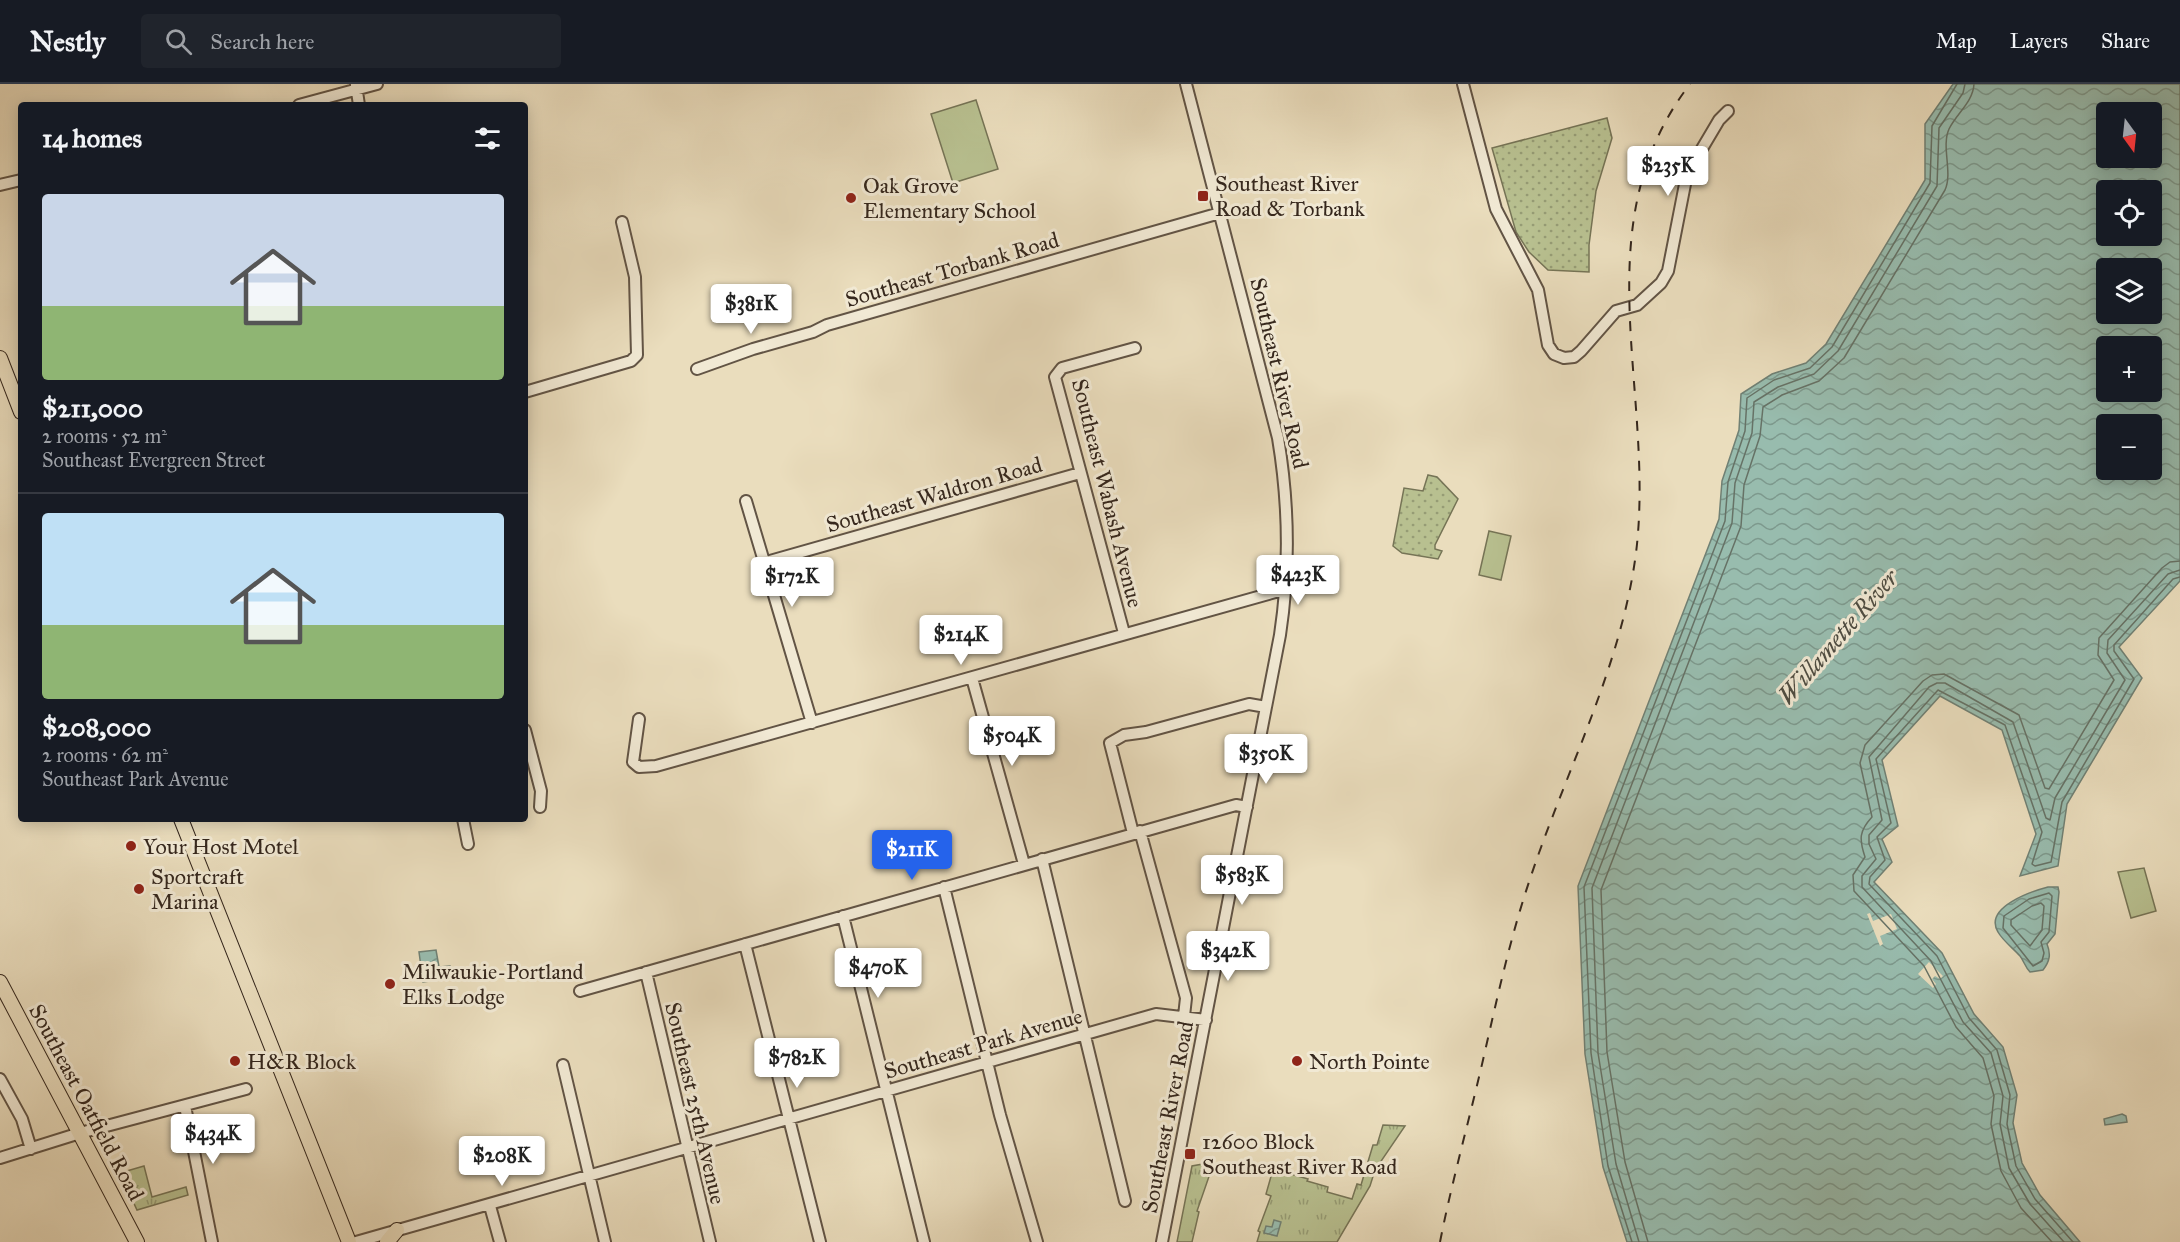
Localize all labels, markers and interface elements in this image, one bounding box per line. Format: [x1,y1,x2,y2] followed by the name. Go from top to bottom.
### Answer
[141,14,561,68] search box
[30,24,105,59] text: Nestly
[162,25,195,58] icon: search
[210,28,314,55] text: Search here
[1936,28,1977,54] text: Map
[2010,28,2068,54] text: Layers
[2101,28,2150,54] text: Share
[2096,102,2162,168] north arrow
[2096,102,2162,480] map controls
[42,122,142,154] text: 14 homes
[471,122,504,155] icon: filters
[1626,146,1710,197] pin: $235K
[1641,153,1695,177] text: $235K
[1215,170,1366,222] place label: Southeast River Road & Torbank
[863,172,1036,224] place label: Oak Grove Elementary School
[2096,180,2162,246] button: locate
[1196,189,1210,203] marker: Southeast River Road & Torbank
[844,191,858,205] marker: Oak Grove Elementary School
[842,226,1062,313] street label: Southeast Torbank Road
[219,233,327,341] icon: home
[2096,258,2162,324] button: layers
[1244,275,1315,471] street label: Southeast River Road
[709,284,793,335] pin: $381K
[725,291,777,315] text: $381K
[2096,336,2162,402] button: +
[1066,376,1149,610] street label: Southeast Wabash Avenue
[42,392,143,424] text: $211,000
[2096,414,2162,480] button: −
[42,424,167,448] text: 2 rooms · 52 m²
[42,448,265,472] text: Southeast Evergreen Street
[823,451,1045,538] street label: Southeast Waldron Road
[219,552,327,660] icon: home
[1256,555,1340,606] pin: $423K
[750,557,834,608] pin: $172K
[1270,562,1326,586] text: $423K
[1771,562,1906,711] water label: Willamette River
[765,564,819,588] text: $172K
[919,615,1003,666] pin: $214K
[933,622,989,646] text: $214K
[42,711,152,743] text: $208,000
[970,716,1054,767] pin: $504K
[983,723,1041,747] text: $504K
[1224,734,1308,785] pin: $350K
[1238,741,1294,765] text: $350K
[42,743,168,767] text: 2 rooms · 62 m²
[42,767,229,791] text: Southeast Park Avenue
[870,830,954,881] pin: $211K
[143,833,299,860] place label: Your Host Motel
[886,837,938,861] text: $211K
[124,839,138,853] marker: Your Host Motel
[1200,855,1284,906] pin: $583K
[1215,862,1269,886] text: $583K
[151,863,244,915] place label: Sportcraft Marina
[132,882,146,896] marker: Sportcraft Marina
[1186,931,1270,982] pin: $342K
[1200,938,1256,962] text: $342K
[836,948,920,999] pin: $470K
[849,955,907,979] text: $470K
[402,958,584,1010] place label: Milwaukie-Portland Elks Lodge
[383,977,397,991] marker: Milwaukie-Portland Elks Lodge
[23,999,150,1205] street label: Southeast Oatfield Road
[659,1000,732,1207] street label: Southeast 25th Avenue
[881,1002,1085,1085] street label: Southeast Park Avenue
[1136,1019,1199,1215] street label: Southeast River Road
[755,1038,839,1089] pin: $782K
[768,1045,826,1069] text: $782K
[247,1048,357,1075] place label: H&R Block
[1309,1048,1430,1075] place label: North Pointe
[228,1054,242,1068] marker: H&R Block
[1290,1054,1304,1068] marker: North Pointe
[171,1114,255,1165] pin: $434K
[185,1121,241,1145] text: $434K
[1202,1128,1397,1180] place label: 12600 Block Southeast River Road
[460,1136,544,1187] pin: $208K
[473,1143,531,1167] text: $208K
[1183,1147,1197,1161] marker: 12600 Block Southeast River Road

